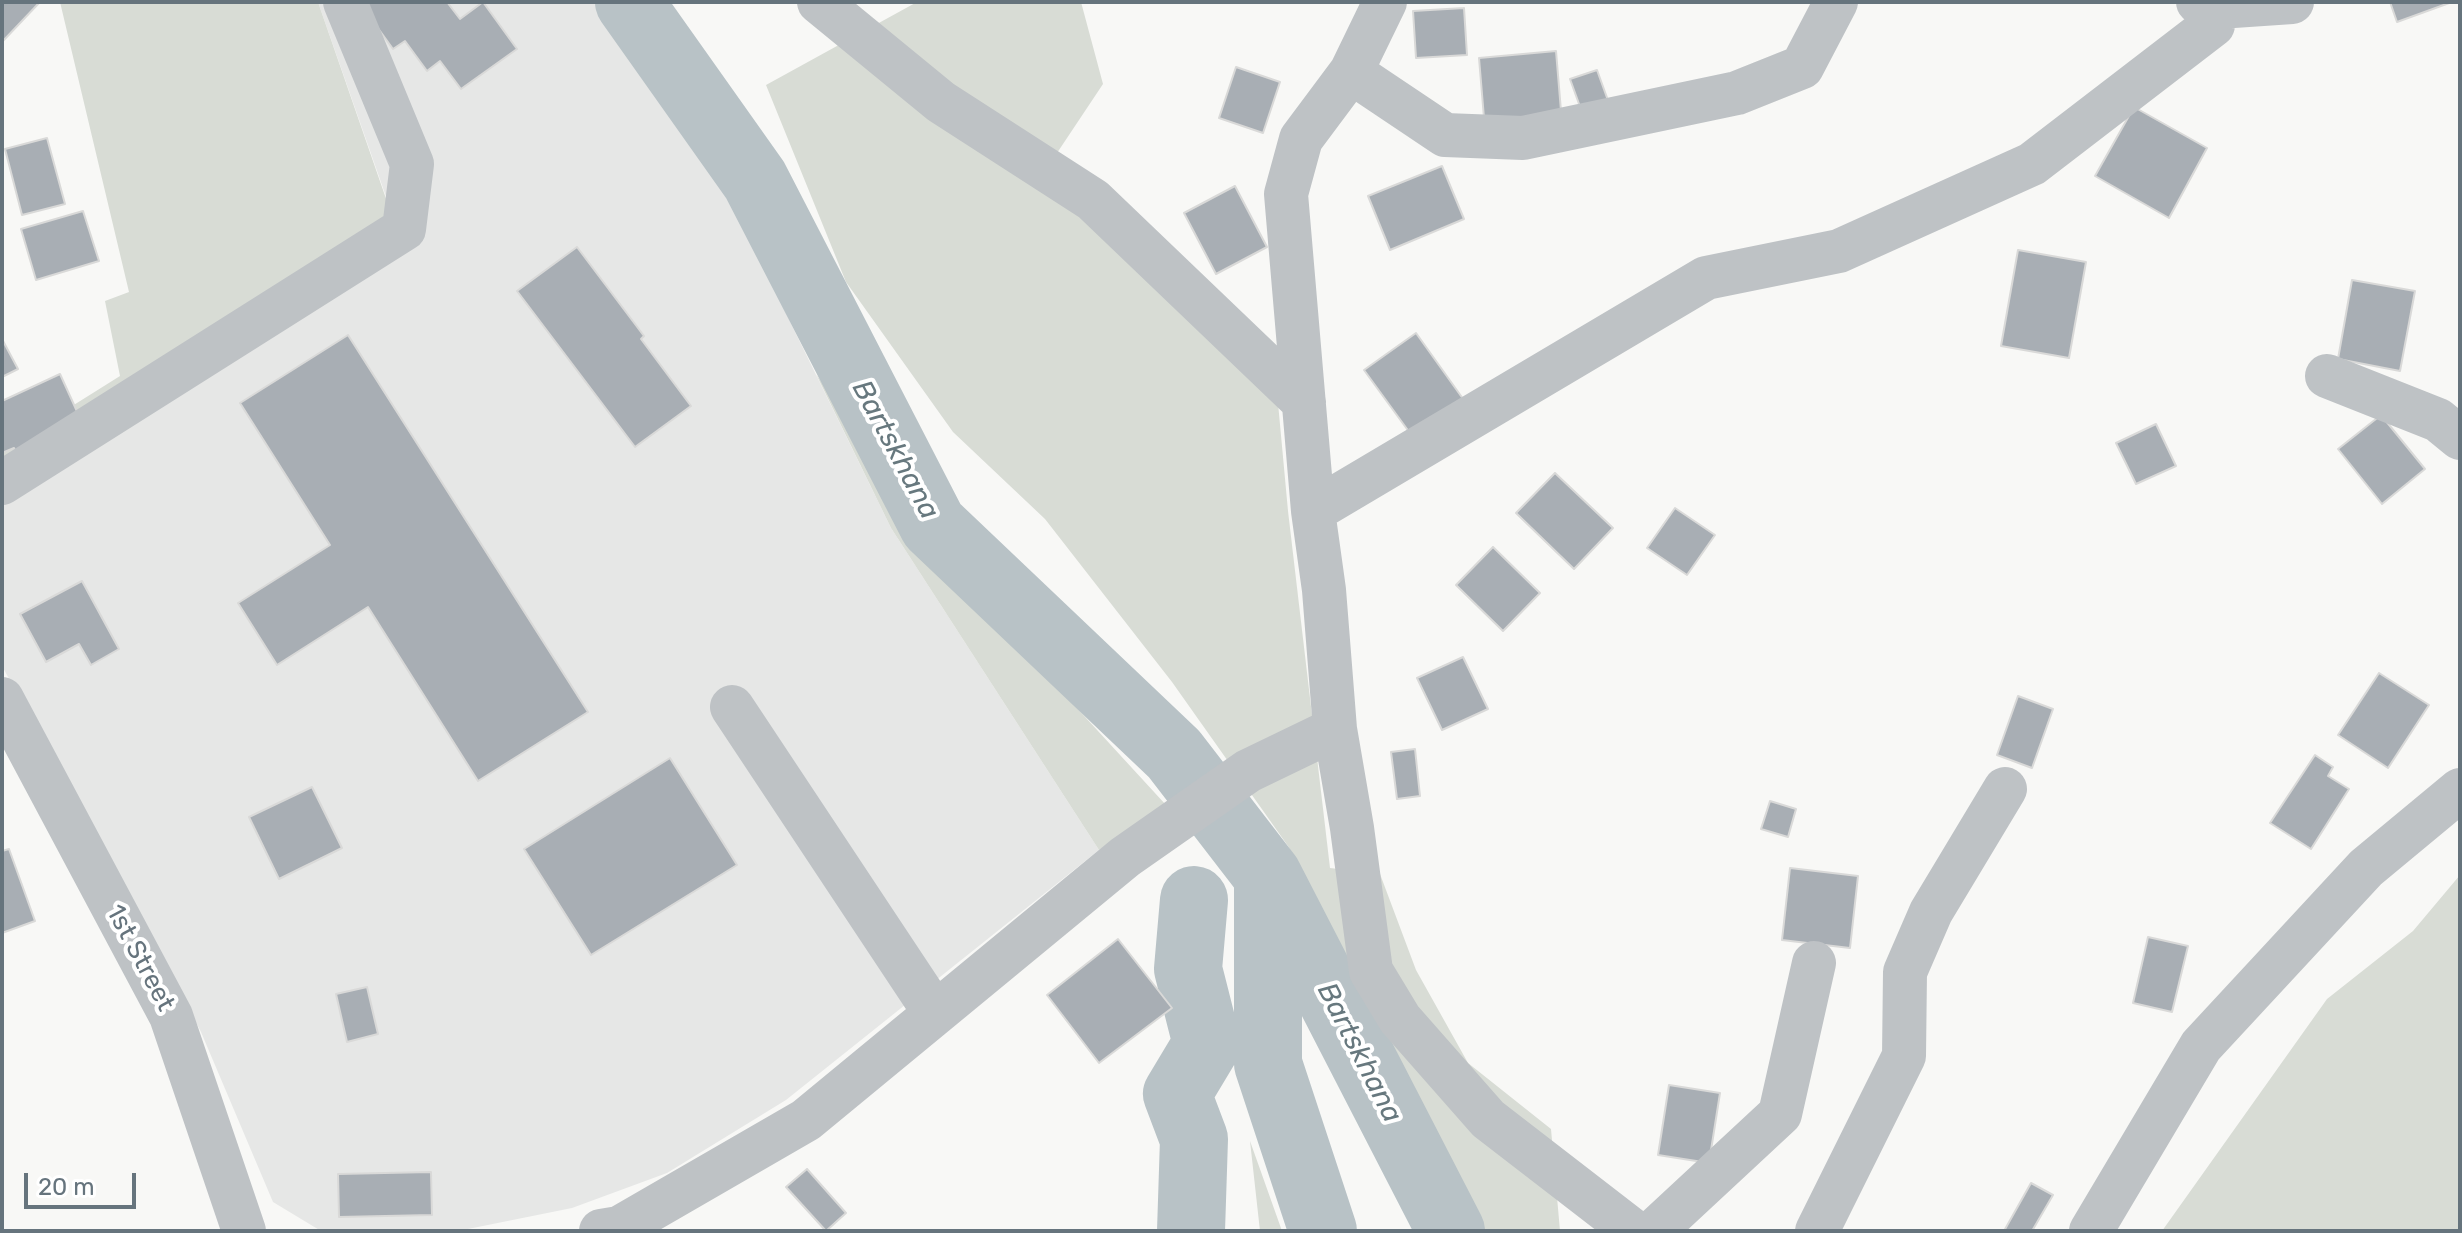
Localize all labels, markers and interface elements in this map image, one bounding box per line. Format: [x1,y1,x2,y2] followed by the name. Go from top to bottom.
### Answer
[844,375,946,525] water label: Bartskhana
[99,899,181,1017] street label: 1st Street
[1309,978,1409,1128] water label: Bartskhana
[28,1157,140,1207] scale bar
[38,1173,95,1201] text: 20 m

